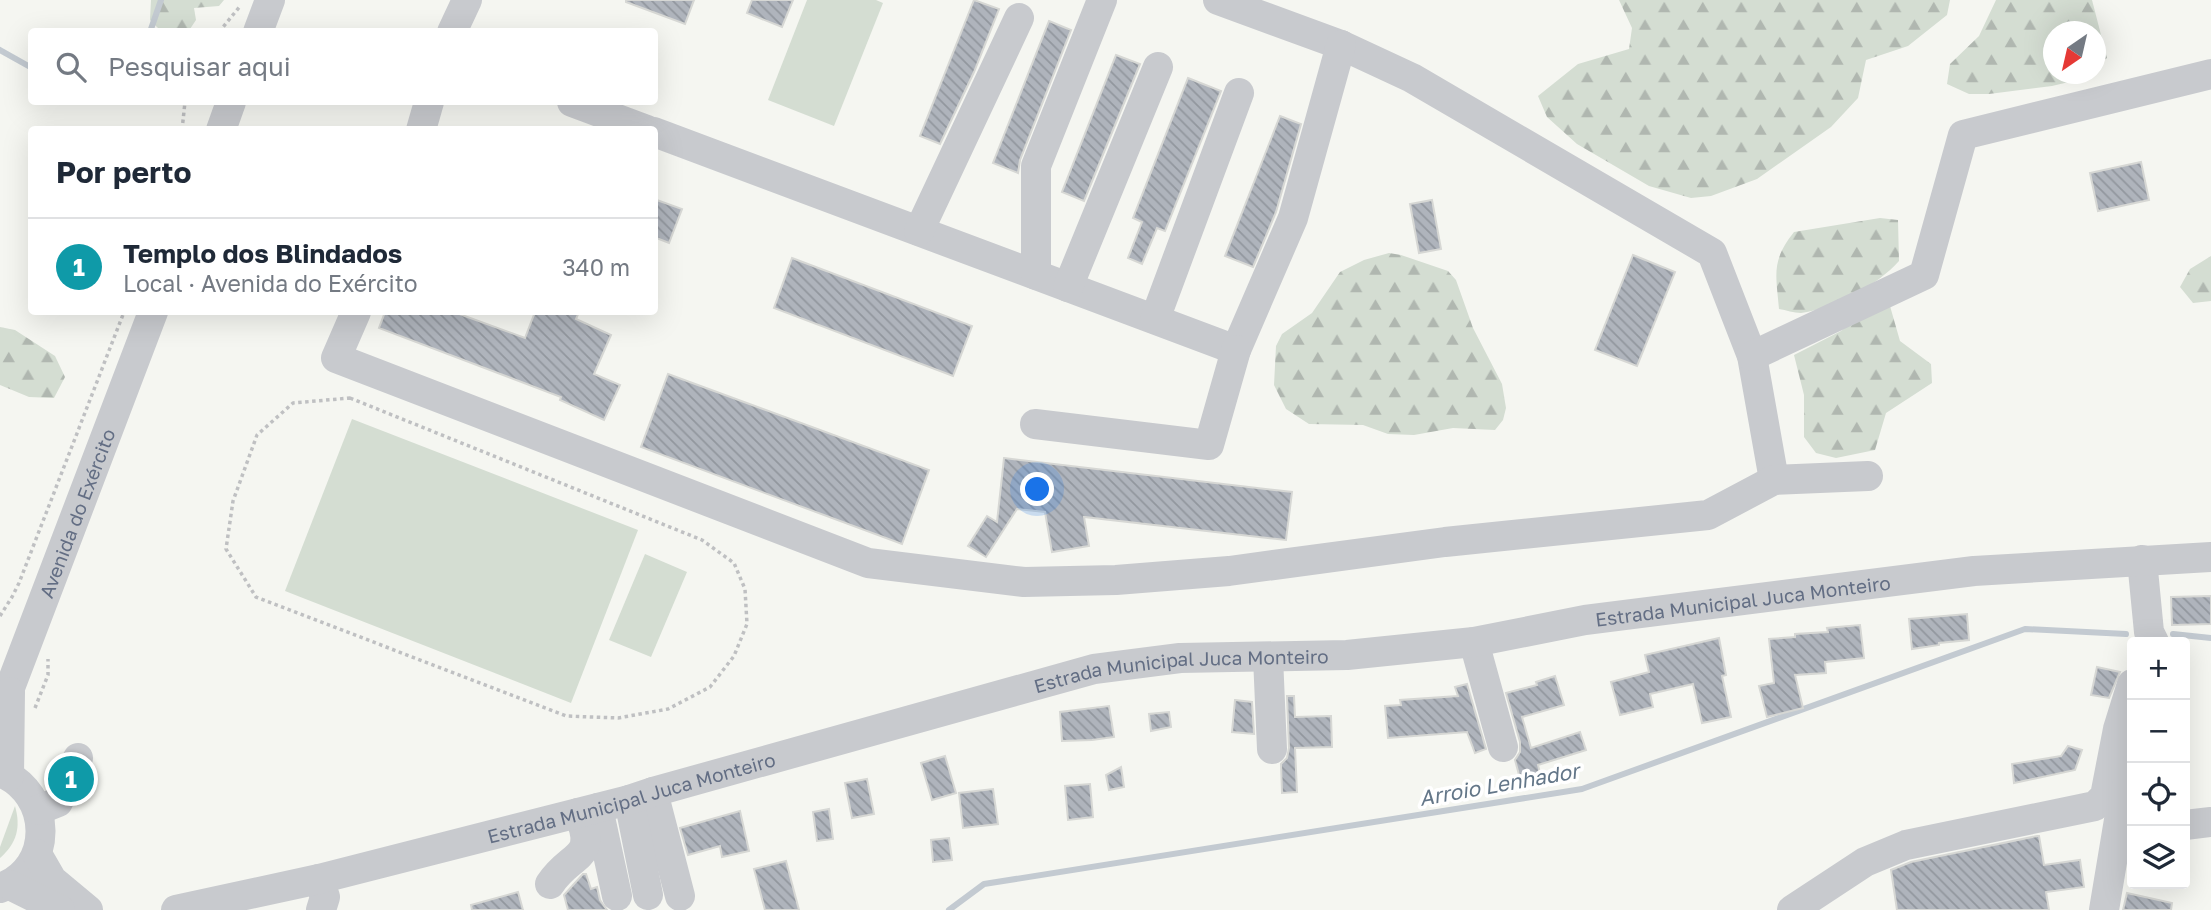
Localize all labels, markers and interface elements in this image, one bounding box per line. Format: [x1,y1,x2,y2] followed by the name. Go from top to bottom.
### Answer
[2043,21,2106,84] north arrow
[28,28,658,105] search box
[52,48,90,86] icon: search
[108,51,291,82] text: Pesquisar aqui
[56,154,191,190] text: Por perto
[123,238,402,269] text: Templo dos Blindados
[73,253,85,281] text: 1
[562,253,630,281] text: 340 m
[123,269,418,297] text: Local · Avenida do Exército
[34,425,119,601] street label: Avenida do Exército
[1020,472,1054,506] your location
[1594,570,1892,630] street label: Estrada Municipal Juca Monteiro
[2127,637,2190,889] map controls
[2127,637,2190,700] button: +
[1031,644,1329,697] street label: Estrada Municipal Juca Monteiro
[2127,700,2190,763] button: −
[485,747,778,847] street label: Estrada Municipal Juca Monteiro
[48,753,94,805] pin: 1
[1417,757,1584,811] water label: Arroio Lenhador
[2127,763,2190,826] button: locate
[2127,826,2190,889] button: layers

